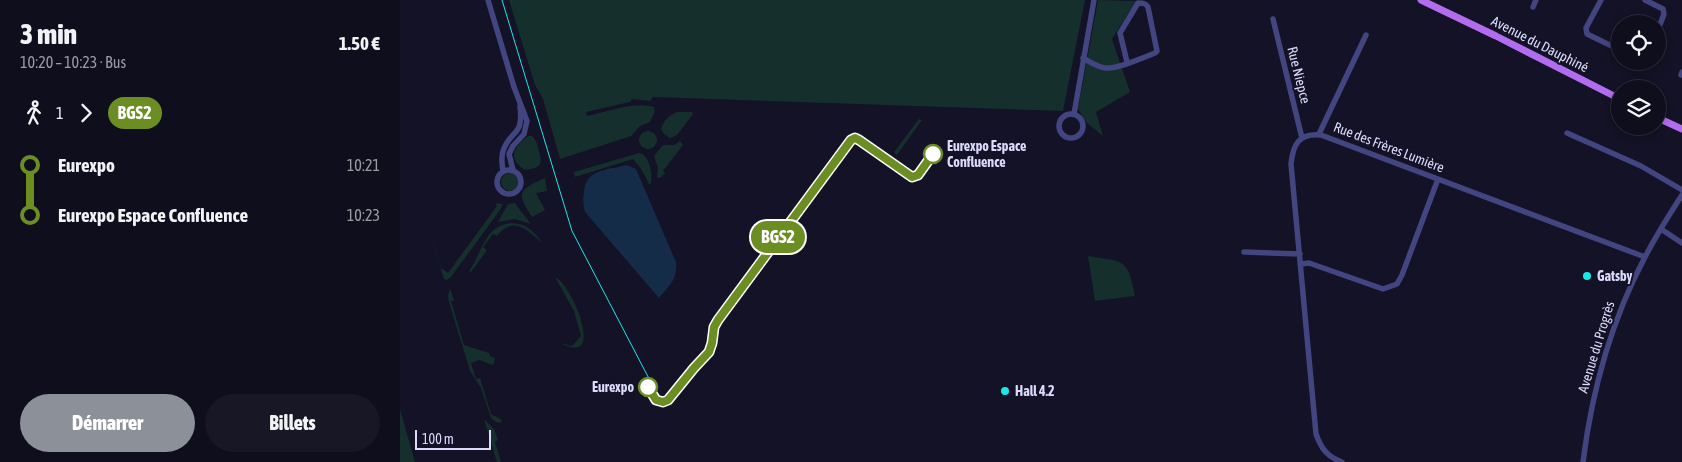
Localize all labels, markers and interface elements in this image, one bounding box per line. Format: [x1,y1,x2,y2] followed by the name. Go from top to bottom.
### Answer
[1489,13,1591,75] street label: Avenue du Dauphiné
[1611,15,1666,135] map controls
[1611,15,1666,70] button: locate
[20,18,77,50] text: 3 min
[339,32,380,54] text: 1.50 €
[1284,45,1314,105] street label: Rue Niepce
[20,53,126,71] text: 10:20 – 10:23 · Bus
[1611,80,1666,135] button: layers
[20,99,48,127] icon: walk
[72,99,100,127] icon: forward
[118,102,152,123] text: BGS2
[56,104,64,122] text: 1
[1331,118,1447,176] street label: Rue des Frères Lumière
[947,138,1026,170] place label: Eurexpo Espace Confluence
[923,144,943,164] marker: Eurexpo Espace Confluence
[58,154,115,176] text: Eurexpo
[347,156,380,174] text: 10:21
[58,204,248,226] text: Eurexpo Espace Confluence
[347,206,380,224] text: 10:23
[743,221,813,253] line badge: BGS2
[761,226,795,247] text: BGS2
[1597,268,1632,284] place label: Gatsby
[1581,270,1593,282] marker: Gatsby
[1574,299,1618,395] street label: Avenue du Progrès
[638,377,658,397] marker: Eurexpo
[592,379,634,395] place label: Eurexpo
[1015,383,1055,399] place label: Hall 4.2
[999,385,1011,397] marker: Hall 4.2
[20,394,195,452] button: Démarrer
[205,394,380,452] button: Billets
[415,427,491,450] scale bar
[422,431,454,447] text: 100 m

